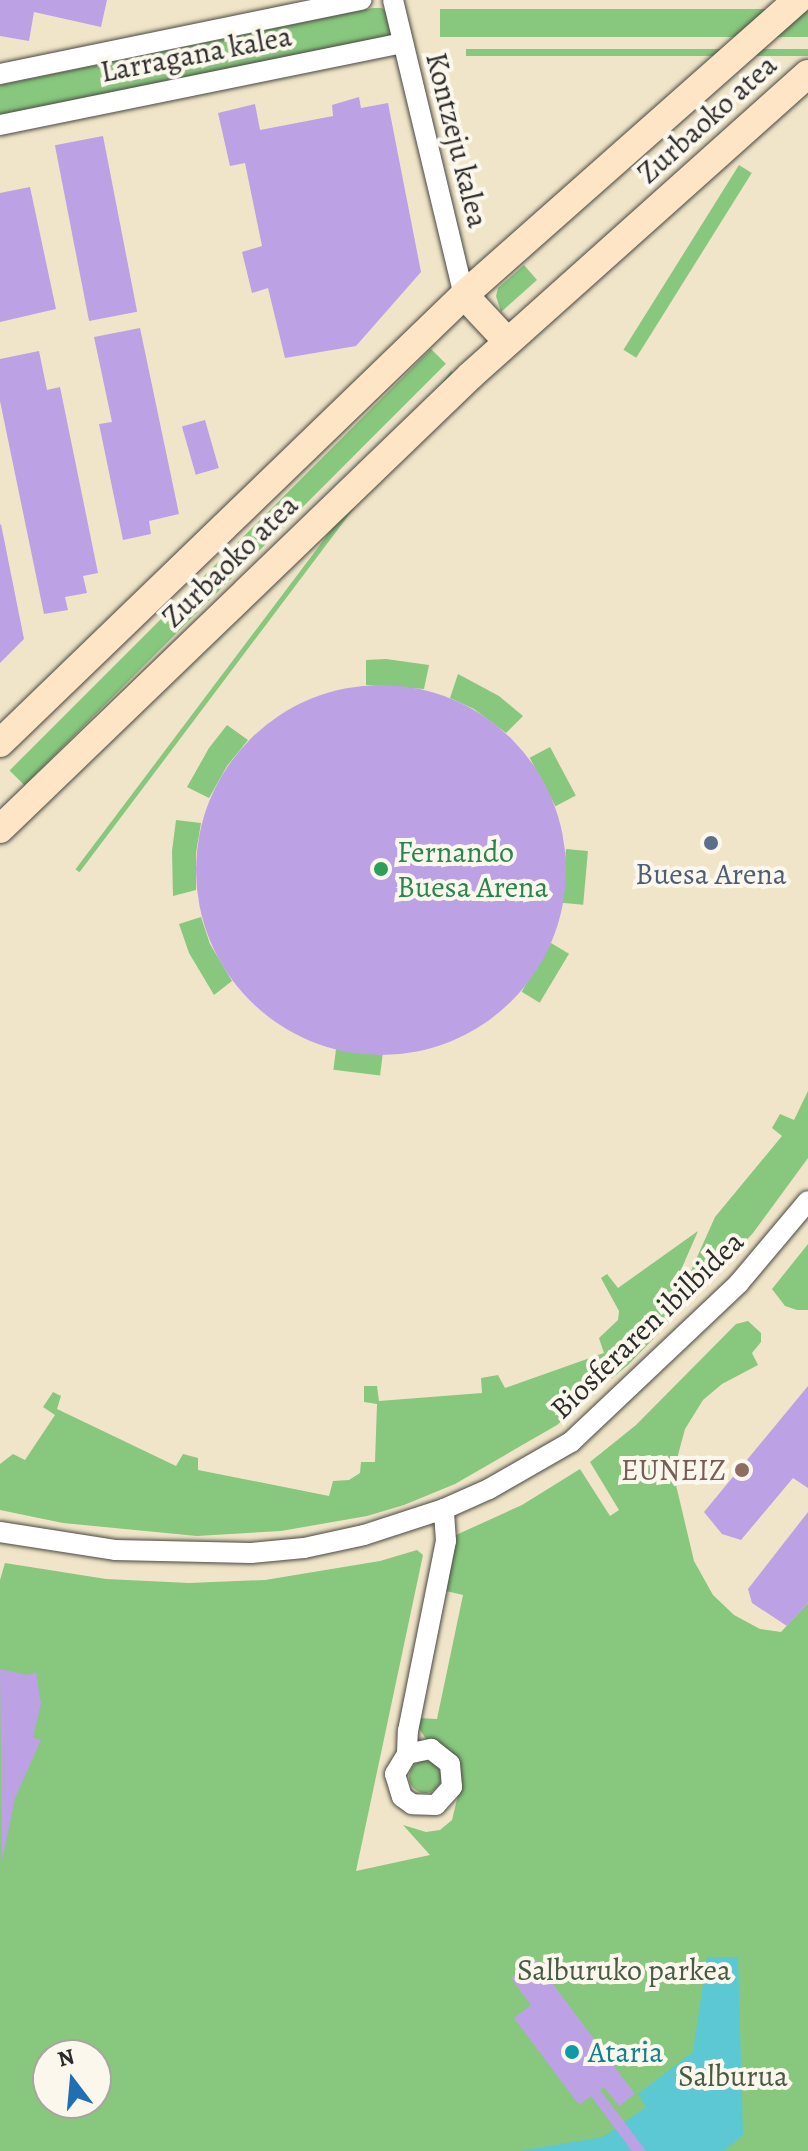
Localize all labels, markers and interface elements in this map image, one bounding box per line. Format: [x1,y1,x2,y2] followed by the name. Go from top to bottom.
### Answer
[97,18,295,90] street label: Larragana kalea
[630,47,784,191] street label: Zurbaoko atea
[418,49,496,231] street label: Kontzeju kalea
[155,487,305,635] street label: Zurbaoko atea
[397,834,549,904] place label: Fernando Buesa Arena
[702,834,720,852] marker: Buesa Arena
[635,856,787,892] place label: Buesa Arena
[372,860,390,878] marker: Fernando Buesa Arena
[543,1224,751,1426] street label: Biosferaren ibilbidea
[621,1452,726,1488] place label: EUNEIZ
[733,1461,751,1479] marker: EUNEIZ
[517,1952,731,1988] park label: Salburuko parkea
[588,2034,663,2070] place label: Ataria
[32,2039,112,2119] north arrow
[54,2041,78,2074] text: N
[563,2043,581,2061] marker: Ataria
[678,2058,788,2094] park label: Salburua

